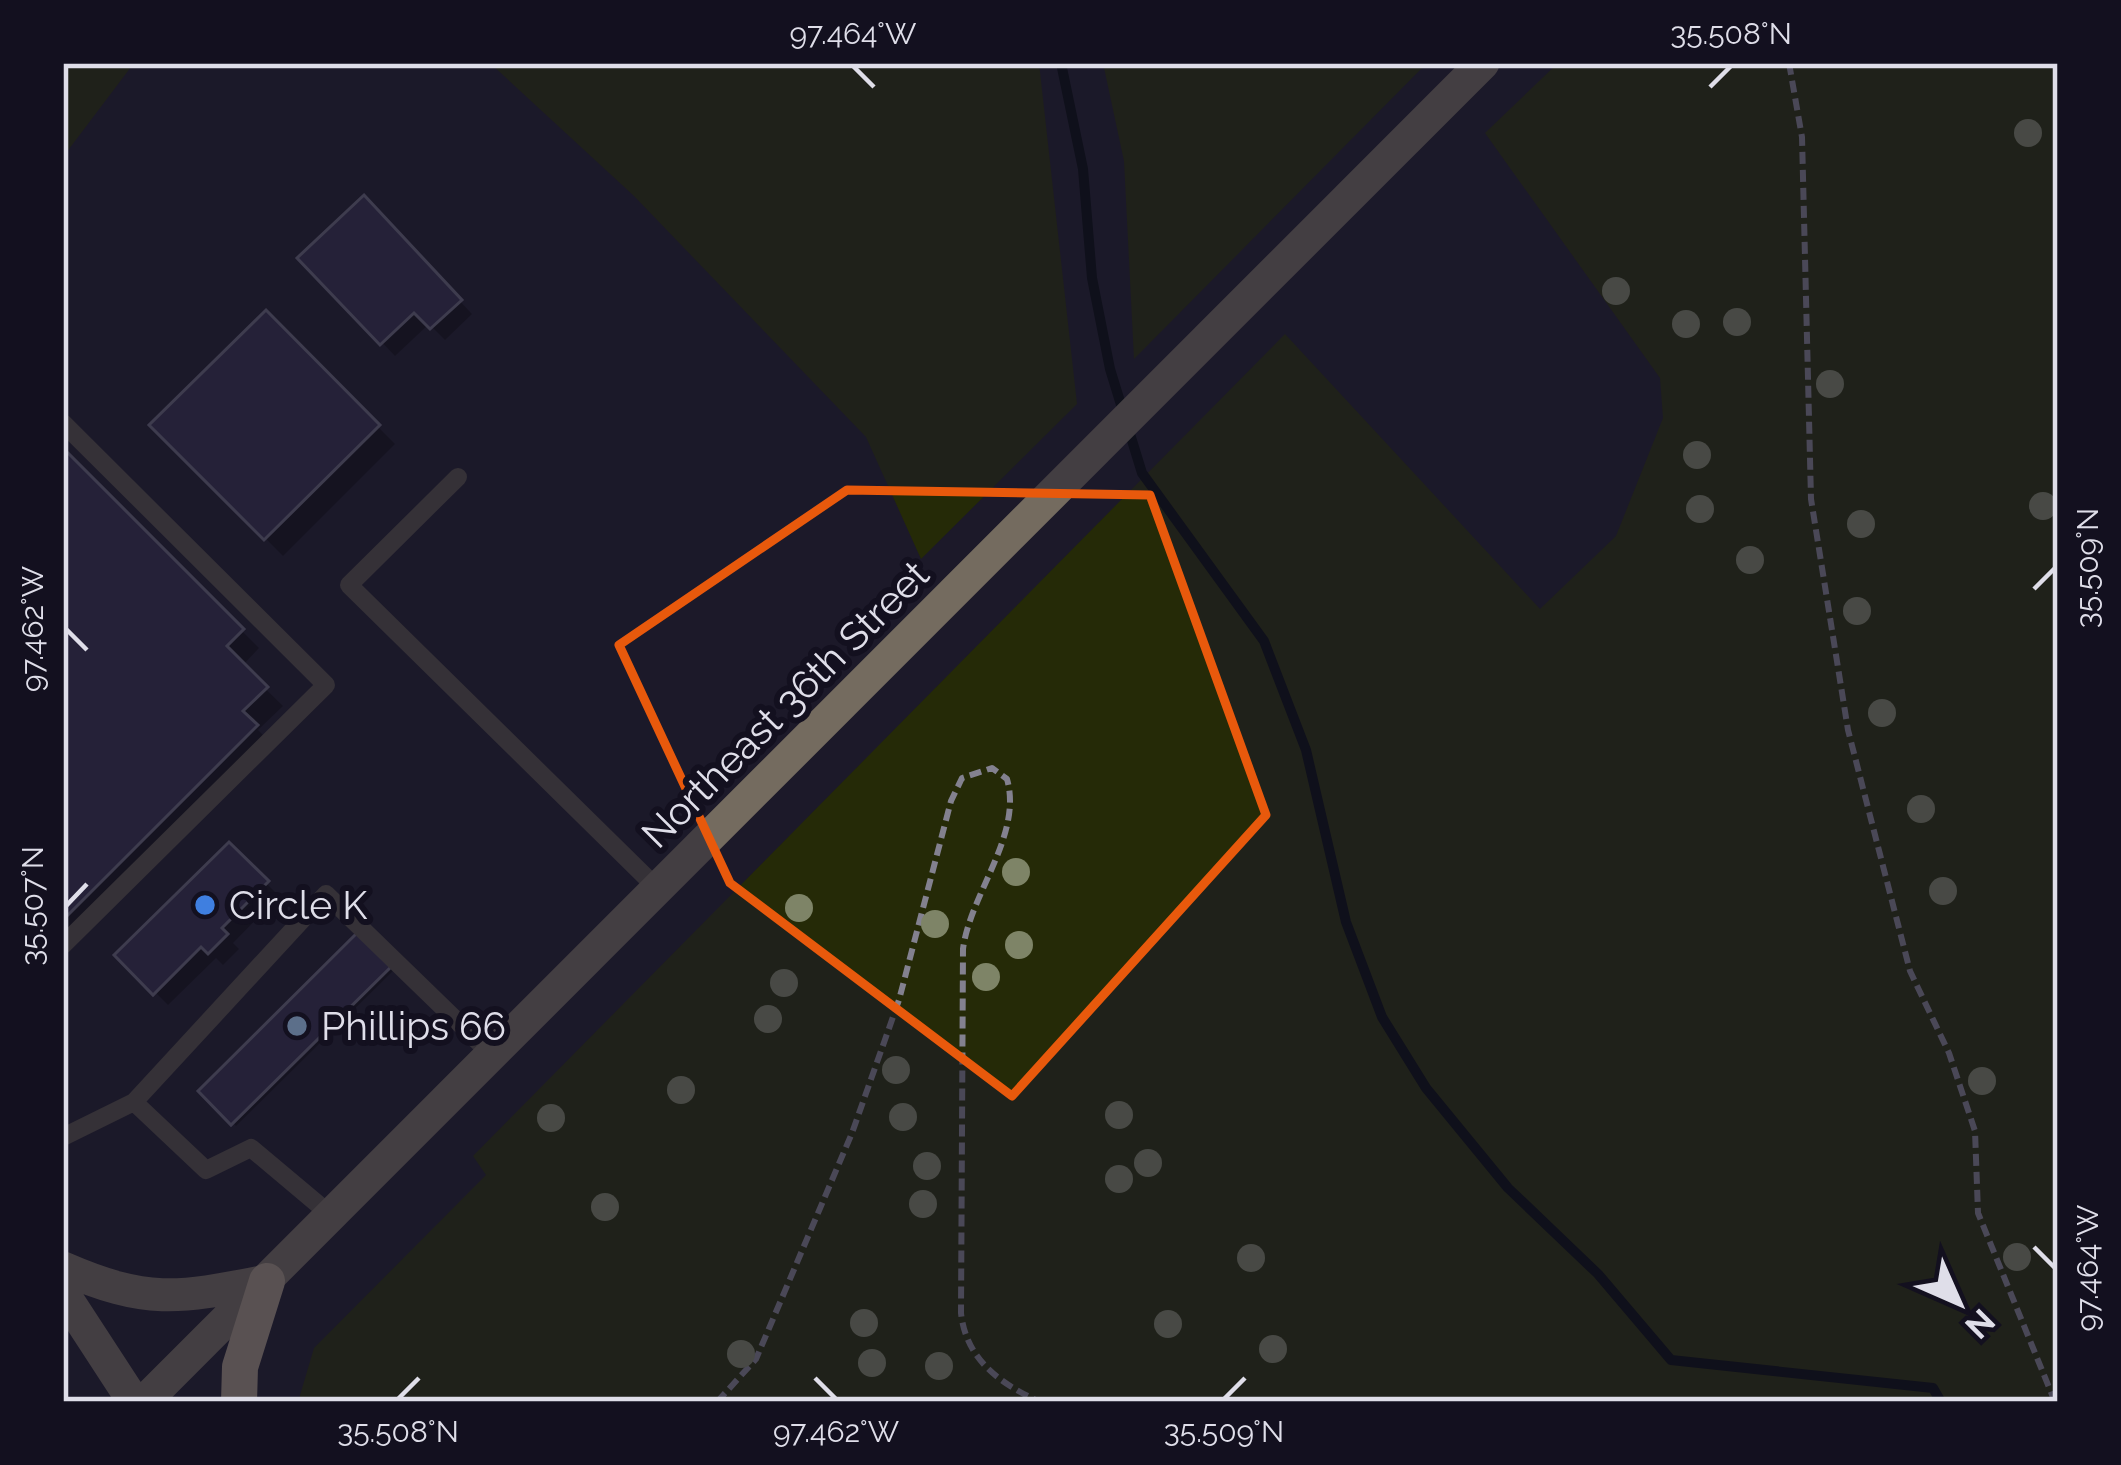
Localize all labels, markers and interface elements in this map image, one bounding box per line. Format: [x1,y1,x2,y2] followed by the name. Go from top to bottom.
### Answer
[790,16,917,51] text: 97.464°W
[1670,16,1792,51] text: 35.508°N
[2070,508,2105,628] text: 35.509°N
[632,551,938,857] street label: Northeast 36th Street
[15,565,50,692] text: 97.462°W
[15,846,50,966] text: 35.507°N
[229,882,368,928] place label: Circle K
[192,892,218,918] marker: Circle K
[321,1003,506,1049] place label: Phillips 66
[284,1013,310,1039] marker: Phillips 66
[2070,1204,2105,1331] text: 97.464°W
[1899,1243,2019,1363] north arrow
[1957,1301,2003,1347] text: N
[337,1414,459,1449] text: 35.508°N
[773,1414,900,1449] text: 97.462°W
[1164,1414,1284,1449] text: 35.509°N

